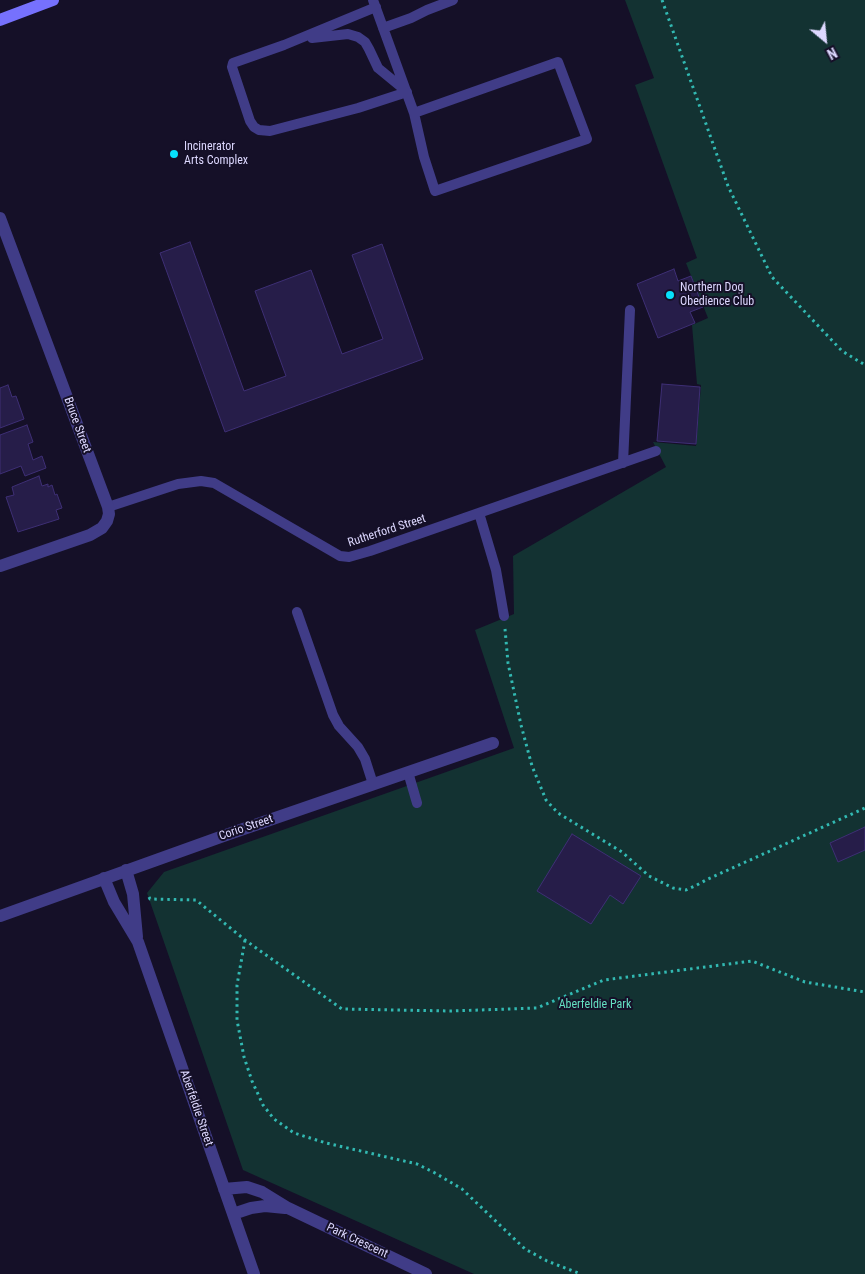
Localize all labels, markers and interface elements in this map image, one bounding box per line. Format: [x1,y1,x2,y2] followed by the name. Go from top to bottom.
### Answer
[800,15,850,65] north arrow
[825,44,840,62] text: N
[184,140,248,168] place label: Incinerator Arts Complex
[168,148,180,160] marker: Incinerator Arts Complex
[680,281,754,309] place label: Northern Dog Obedience Club
[664,289,676,301] marker: Northern Dog Obedience Club
[60,395,94,455] street label: Bruce Street
[346,512,428,550] street label: Rutherford Street
[217,812,275,844] street label: Corio Street
[559,998,631,1012] park label: Aberfeldie Park
[176,1068,216,1148] street label: Aberfeldie Street
[324,1221,390,1261] street label: Park Crescent

